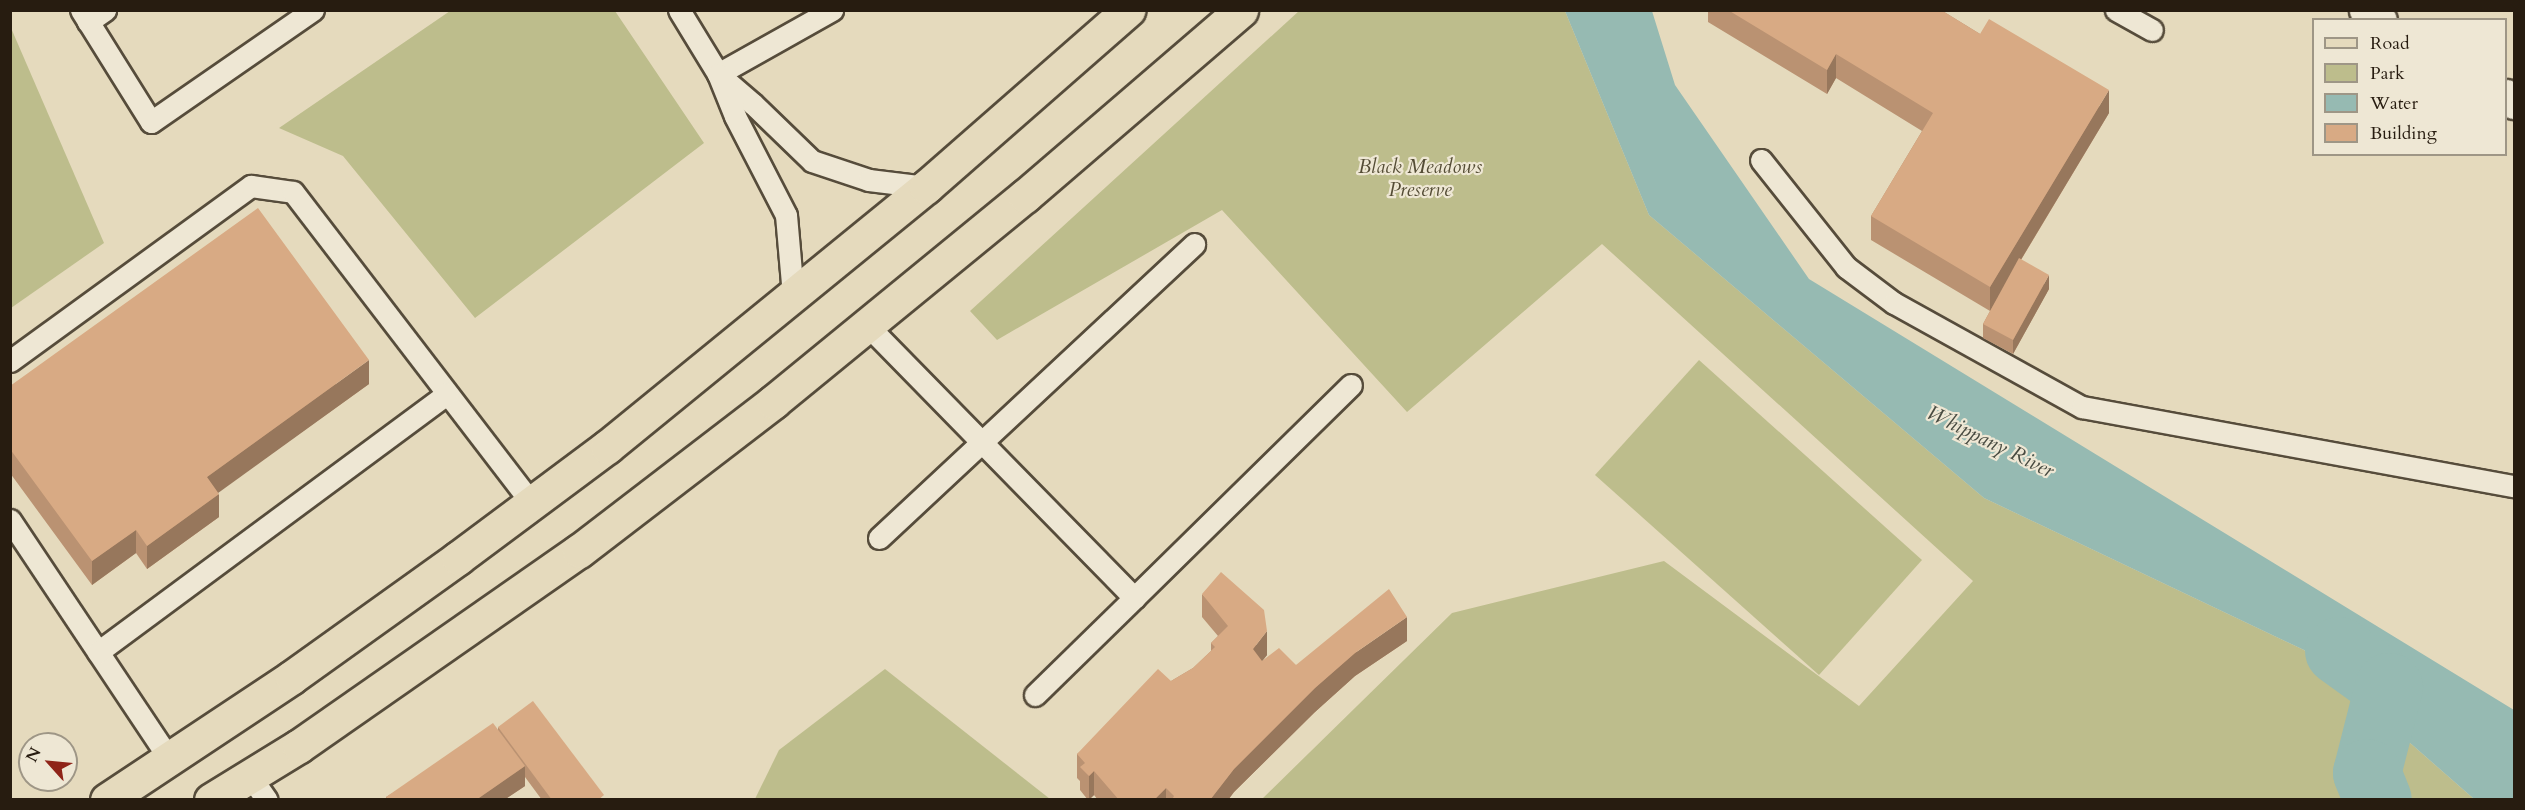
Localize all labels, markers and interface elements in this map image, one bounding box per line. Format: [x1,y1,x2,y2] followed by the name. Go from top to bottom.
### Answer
[2312,18,2507,156] legend
[2370,31,2410,56] text: Road
[2370,61,2405,86] text: Park
[2370,91,2418,116] text: Water
[2370,121,2437,146] text: Building
[1358,155,1482,202] park label: Black Meadows Preserve
[1922,400,2058,484] water label: Whippany River
[18,732,78,792] north arrow
[21,744,47,766] text: N

